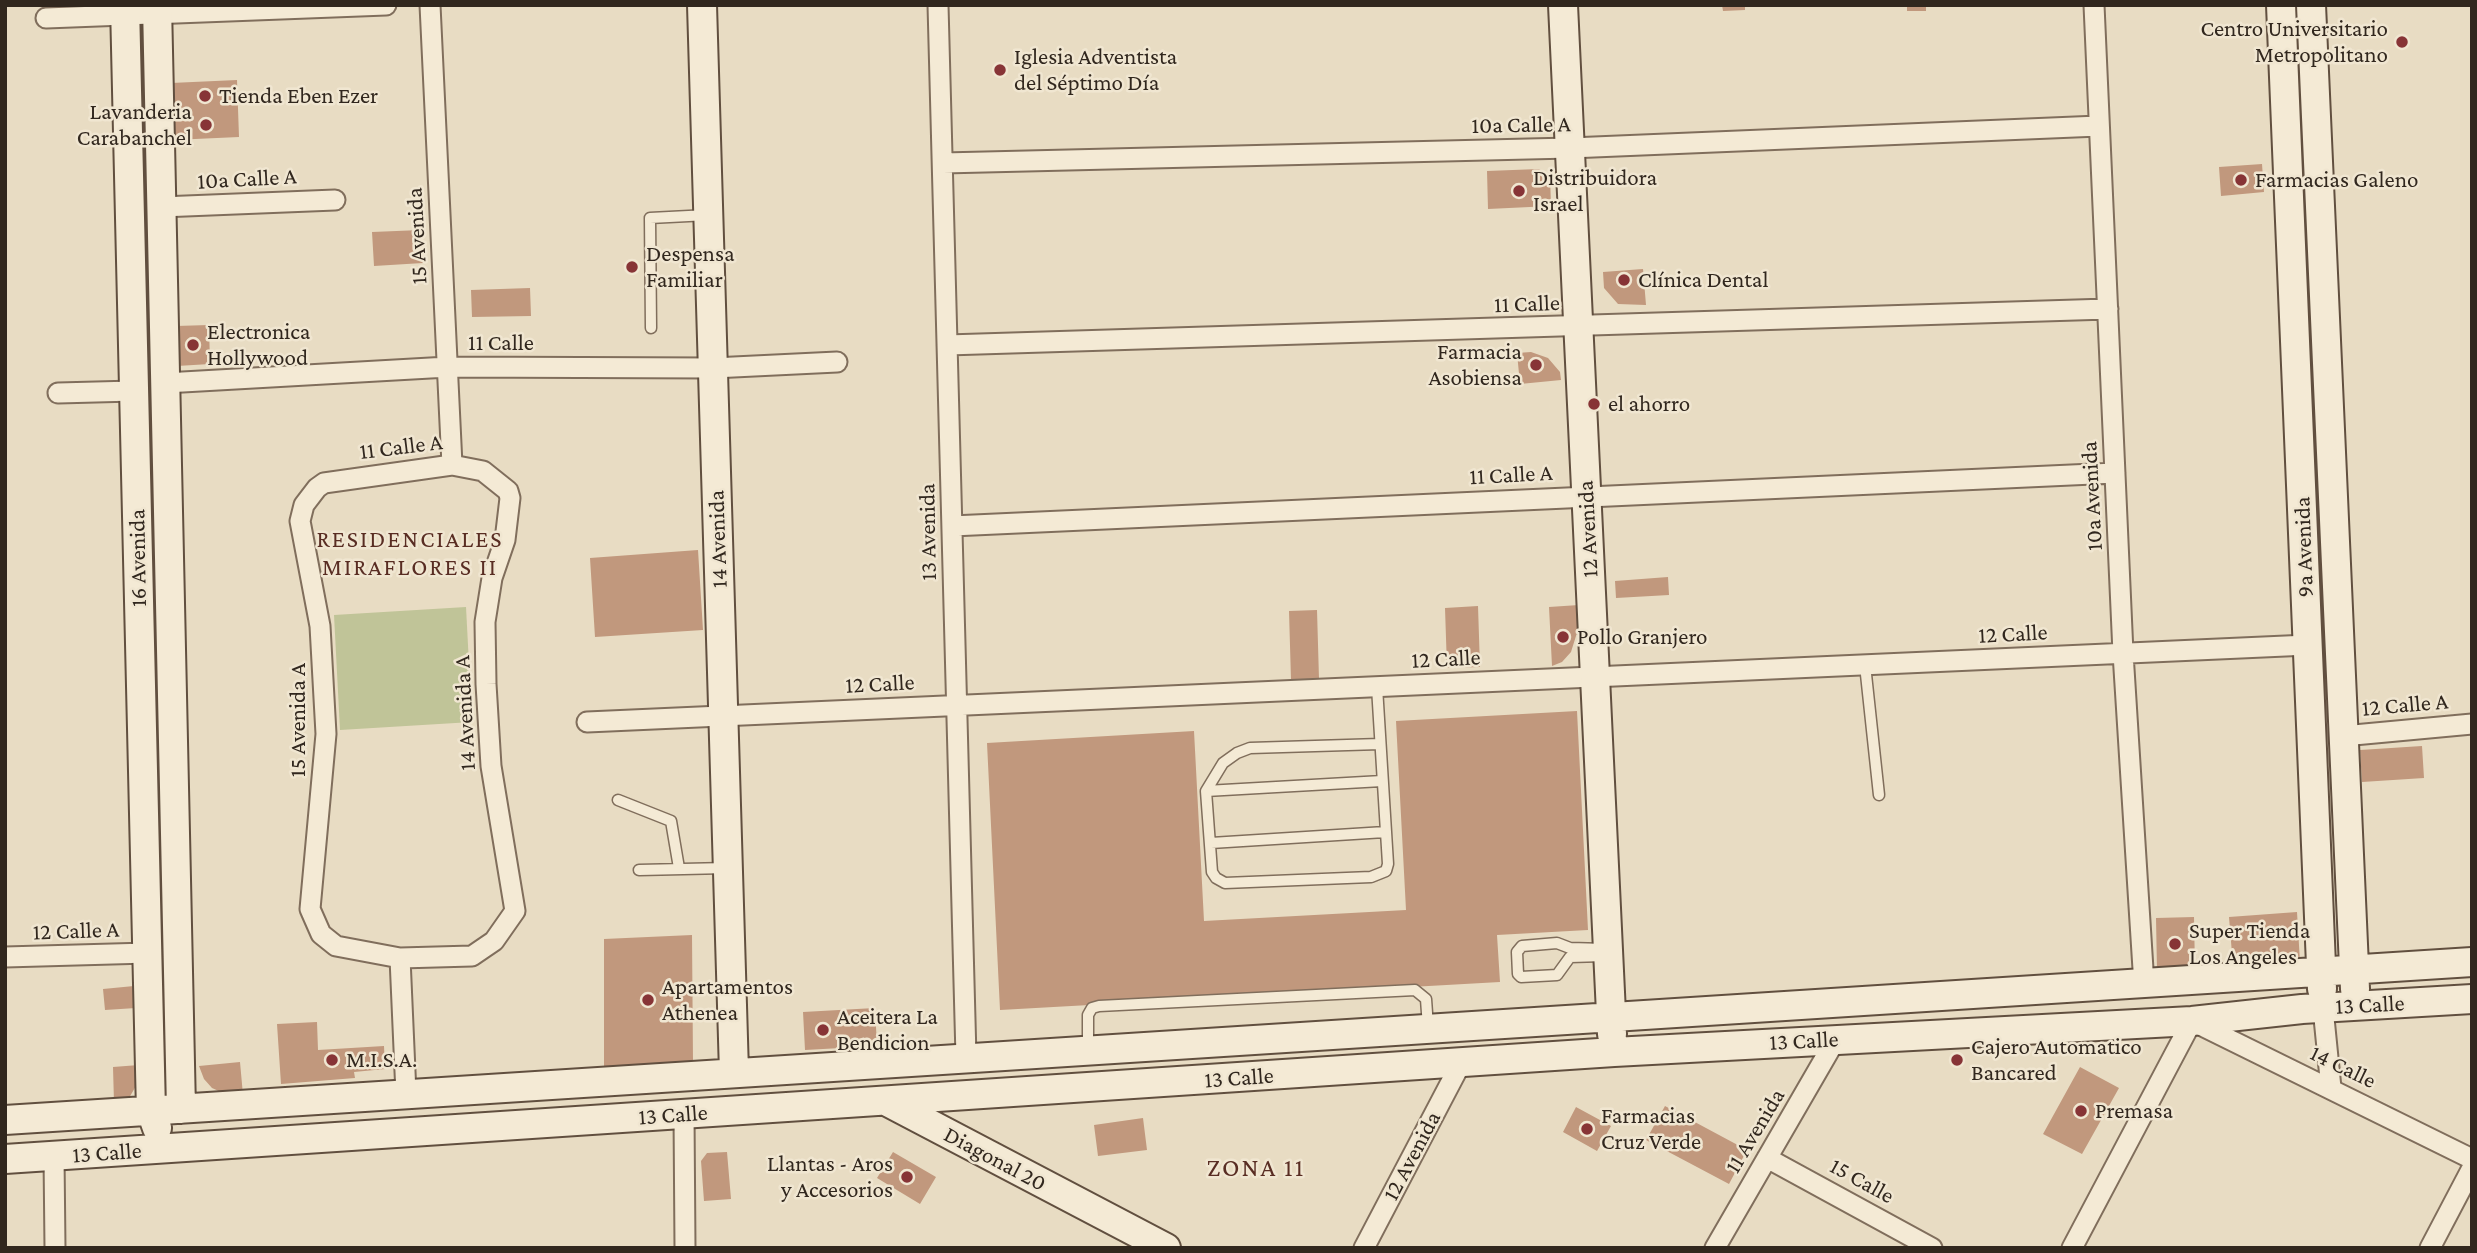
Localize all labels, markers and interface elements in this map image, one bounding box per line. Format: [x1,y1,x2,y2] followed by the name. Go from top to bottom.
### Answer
[2200,15,2388,69] place label: Centro Universitario Metropolitano
[2394,34,2410,50] marker: Centro Universitario Metropolitano
[1014,43,1177,97] place label: Iglesia Adventista del Séptimo Día
[992,62,1008,78] marker: Iglesia Adventista del Séptimo Día
[219,82,378,110] place label: Tienda Eben Ezer
[197,88,213,104] marker: Tienda Eben Ezer
[77,98,192,152] place label: Lavanderia Carabanchel
[1471,110,1571,140] street label: 10a Calle A
[198,117,214,133] marker: Lavanderia Carabanchel
[197,163,297,195] street label: 10a Calle A
[1533,164,1657,218] place label: Distribuidora Israel
[2255,166,2418,194] place label: Farmacias Galeno
[2233,172,2249,188] marker: Farmacias Galeno
[1511,183,1527,199] marker: Distribuidora Israel
[401,187,433,285] street label: 15 Avenida
[646,240,735,294] place label: Despensa Familiar
[624,259,640,275] marker: Despensa Familiar
[1638,266,1768,294] place label: Clínica Dental
[1616,272,1632,288] marker: Clínica Dental
[1494,289,1560,319] street label: 11 Calle
[207,318,310,372] place label: Electronica Hollywood
[468,329,534,357] street label: 11 Calle
[185,337,201,353] marker: Electronica Hollywood
[1429,338,1522,392] place label: Farmacia Asobiensa
[1528,357,1544,373] marker: Farmacia Asobiensa
[1608,390,1690,418] place label: el ahorro
[1586,396,1602,412] marker: el ahorro
[358,428,444,466] street label: 11 Calle A
[2075,440,2109,552] street label: 10a Avenida
[1469,459,1553,491] street label: 11 Calle A
[1572,480,1604,578] street label: 12 Avenida
[913,483,943,581] street label: 13 Avenida
[702,490,734,588] street label: 14 Avenida
[2288,496,2320,598] street label: 9a Avenida
[123,509,153,607] street label: 16 Avenida
[318,526,502,582] district label: RESIDENCIALES MIRAFLORES II
[1978,618,2048,650] street label: 12 Calle
[1577,623,1707,651] place label: Pollo Granjero
[1555,629,1571,645] marker: Pollo Granjero
[1411,643,1481,675] street label: 12 Calle
[448,655,482,771] street label: 14 Avenida A
[284,663,312,777] street label: 15 Avenida A
[845,668,915,700] street label: 12 Calle
[2361,687,2449,723] street label: 12 Calle A
[32,916,120,946] street label: 12 Calle A
[2189,917,2310,971] place label: Super Tienda Los Angeles
[2167,936,2183,952] marker: Super Tienda Los Angeles
[662,973,793,1027] place label: Apartamentos Athenea
[2335,989,2405,1021] street label: 13 Calle
[640,992,656,1008] marker: Apartamentos Athenea
[837,1003,938,1057] place label: Aceitera La Bendicion
[815,1022,831,1038] marker: Aceitera La Bendicion
[1769,1025,1839,1057] street label: 13 Calle
[1971,1033,2142,1087] place label: Cajero Automatico Bancared
[2305,1039,2381,1095] street label: 14 Calle
[346,1046,417,1074] place label: M.I.S.A.
[324,1052,340,1068] marker: M.I.S.A.
[1949,1052,1965,1068] marker: Cajero Automatico Bancared
[1204,1062,1274,1094] street label: 13 Calle
[1719,1084,1791,1178] street label: 11 Avenida
[2095,1097,2173,1125] place label: Premasa
[638,1099,708,1131] street label: 13 Calle
[1601,1102,1701,1156] place label: Farmacias Cruz Verde
[2073,1103,2089,1119] marker: Premasa
[1377,1107,1447,1205] street label: 12 Avenida
[939,1121,1051,1197] street label: Diagonal 20
[1579,1121,1595,1137] marker: Farmacias Cruz Verde
[72,1137,142,1169] street label: 13 Calle
[767,1150,893,1204] place label: Llantas - Aros y Accesorios
[1208,1152,1304,1184] district label: ZONA 11
[1825,1152,1899,1210] street label: 15 Calle
[899,1169,915,1185] marker: Llantas - Aros y Accesorios

